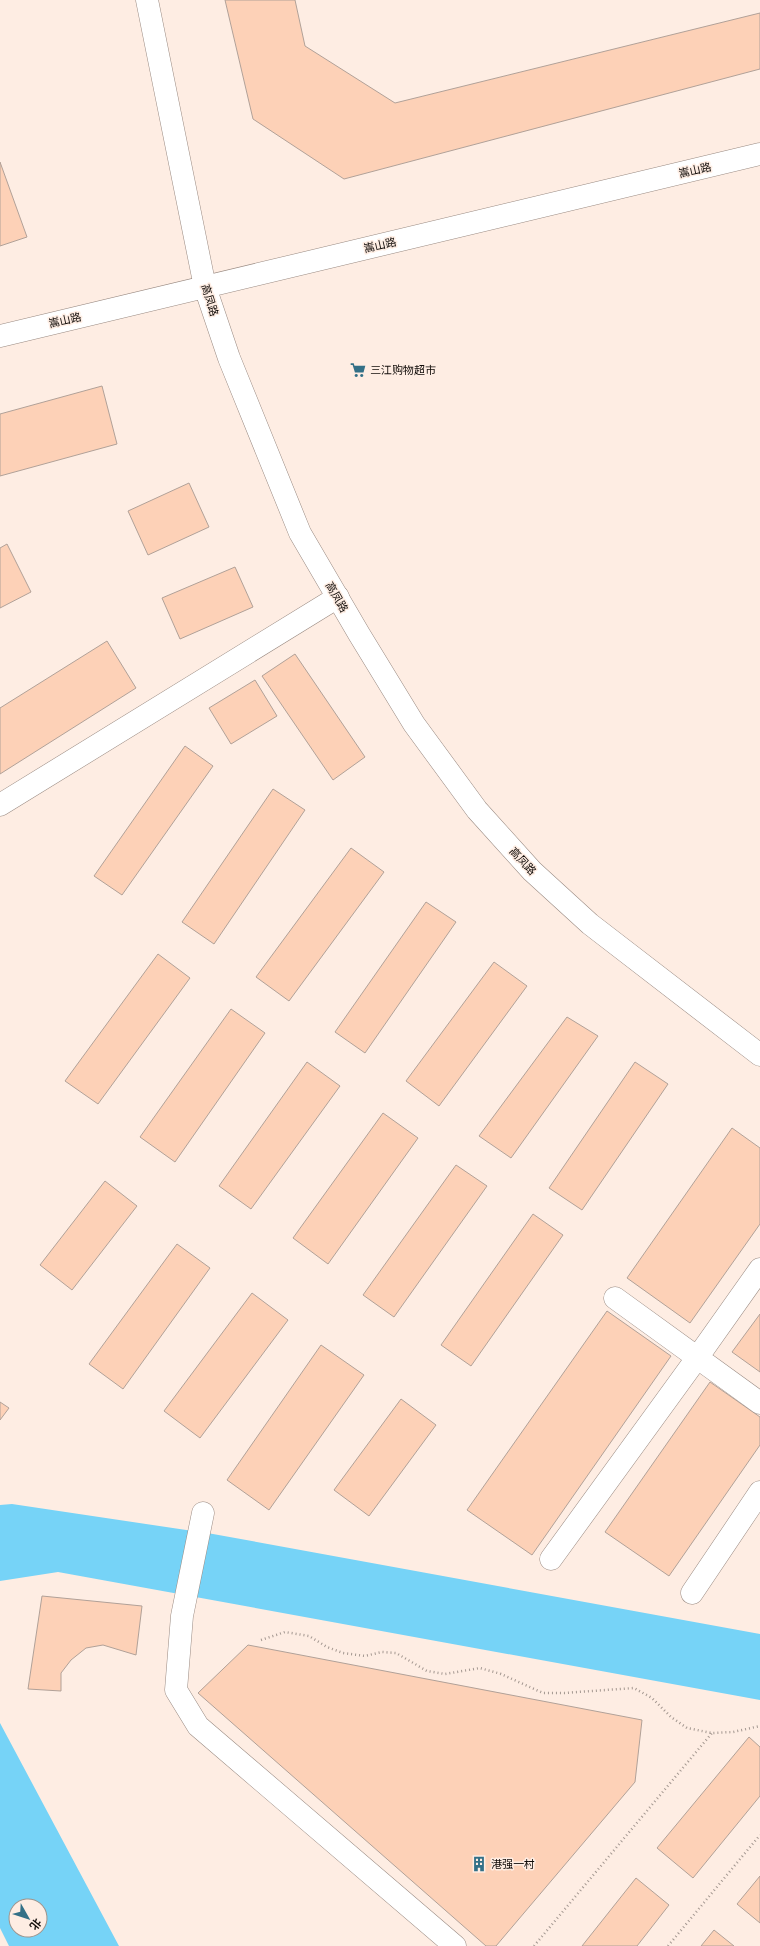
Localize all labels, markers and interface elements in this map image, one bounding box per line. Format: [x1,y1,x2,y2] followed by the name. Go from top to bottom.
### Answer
[677,159,713,181] street label: 嵩山路
[362,234,398,256] street label: 嵩山路
[198,282,222,318] street label: 高凤路
[47,309,83,331] street label: 嵩山路
[349,361,367,379] supermarket icon: 三江购物超市
[370,363,436,377] place label: 三江购物超市
[323,579,351,615] street label: 高凤路
[507,844,539,878] street label: 高凤路
[470,1855,488,1873] building icon: 港强一村
[491,1857,535,1871] place label: 港强一村
[8,1898,48,1938] north arrow
[27,1916,45,1933] text: 北

